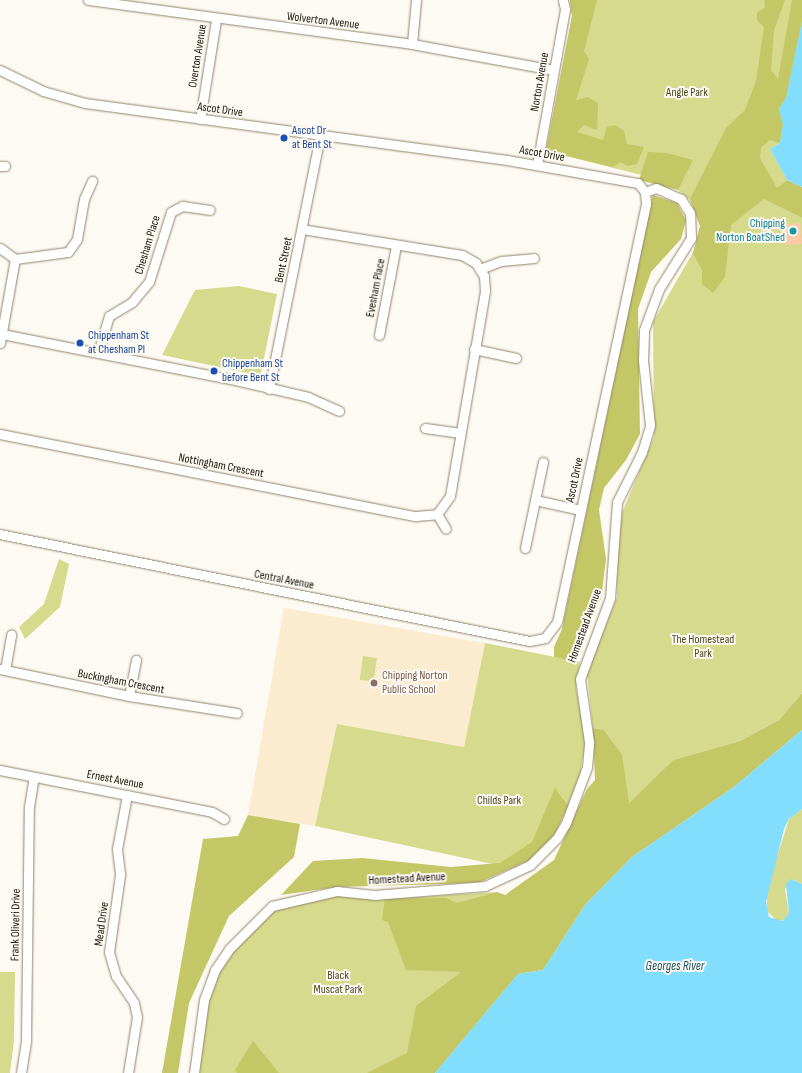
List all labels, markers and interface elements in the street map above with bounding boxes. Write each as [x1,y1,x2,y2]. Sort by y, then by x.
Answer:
street label: Wolverton Avenue [286,9,360,33]
street label: Overton Avenue [186,23,210,89]
street label: Norton Avenue [528,51,552,113]
park label: Angle Park [666,86,708,100]
street label: Ascot Drive [196,100,244,120]
place label: Ascot Dr at Bent St [292,124,332,152]
marker: Ascot Dr at Bent St [279,133,289,143]
street label: Ascot Drive [518,143,566,165]
street label: Chesham Place [132,214,164,276]
place label: Chipping Norton BoatShed [716,217,785,245]
marker: Chipping Norton BoatShed [788,226,798,236]
street label: Bent Street [272,236,296,284]
street label: Evesham Place [363,257,389,319]
place label: Chippenham St at Chesham Pl [88,329,149,357]
marker: Chippenham St at Chesham Pl [75,338,85,348]
place label: Chippenham St before Bent St [222,357,283,385]
marker: Chippenham St before Bent St [209,366,219,376]
street label: Nottingham Crescent [177,451,265,481]
street label: Ascot Drive [563,456,587,504]
street label: Central Avenue [253,567,315,593]
street label: Homestead Avenue [565,587,605,665]
park label: The Homestead Park [672,633,734,661]
street label: Buckingham Crescent [76,667,166,697]
place label: Chipping Norton Public School [382,669,448,697]
marker: Chipping Norton Public School [369,678,379,688]
street label: Ernest Avenue [85,767,145,793]
park label: Childs Park [477,794,521,808]
street label: Homestead Avenue [368,870,446,888]
street label: Frank Oliveri Drive [8,889,24,961]
street label: Mead Drive [92,901,112,947]
water label: Georges River [646,958,704,974]
park label: Black Muscat Park [314,969,362,997]

